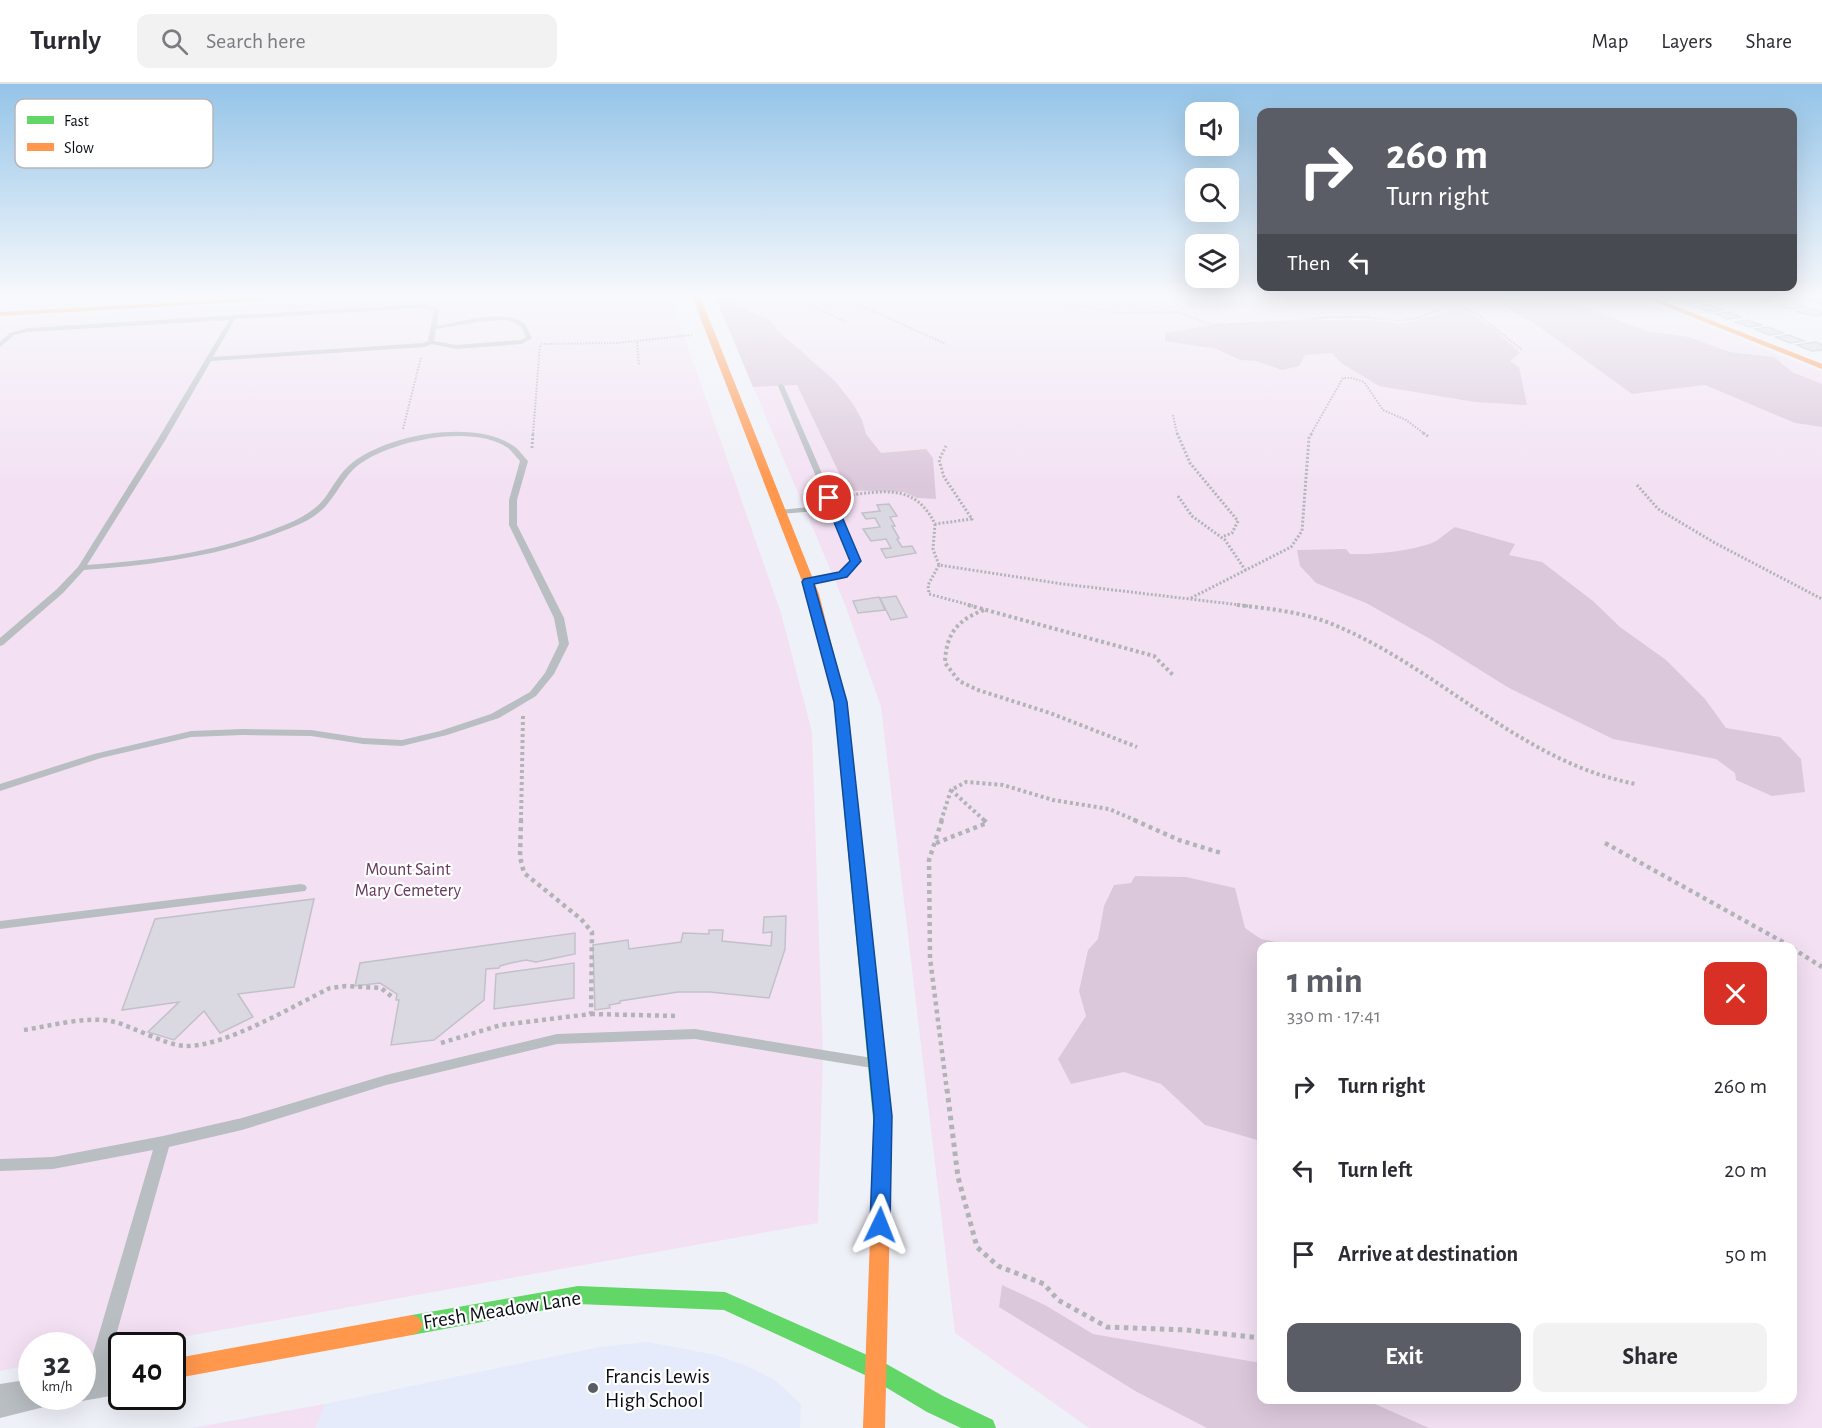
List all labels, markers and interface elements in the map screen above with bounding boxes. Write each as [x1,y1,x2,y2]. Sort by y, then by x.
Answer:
search box [137,14,557,68]
icon: search [158,25,191,58]
text: Turnly [30,27,101,55]
text: Search here [206,30,306,52]
text: Map [1592,31,1628,52]
text: Layers [1661,31,1712,52]
text: Share [1745,31,1792,52]
legend [15,99,213,168]
map controls [1185,102,1239,288]
button: sound [1185,102,1239,156]
text: Fast [64,113,89,129]
icon: right [1287,132,1365,210]
text: 260 m [1386,134,1488,176]
text: Slow [64,140,94,156]
button: search [1185,168,1239,222]
text: Turn right [1386,183,1489,210]
button: layers [1185,234,1239,288]
icon: left [1343,246,1376,279]
text: Then [1287,252,1331,274]
pin [803,472,854,523]
icon: arrive [812,481,845,514]
park label: Mount Saint Mary Cemetery [355,861,461,900]
button: close [1704,962,1767,1025]
text: 1 min [1287,963,1363,999]
text: 330 m · 17:41 [1287,1006,1381,1026]
icon: right [1287,1070,1320,1103]
text: Turn right [1338,1075,1425,1097]
text: 260 m [1714,1075,1767,1097]
icon: left [1287,1154,1320,1187]
text: Turn left [1338,1159,1412,1181]
text: 20 m [1724,1159,1767,1181]
position arrow [848,1193,912,1257]
icon: arrive [1287,1238,1320,1271]
text: Arrive at destination [1338,1243,1518,1265]
text: 50 m [1725,1243,1767,1265]
street label: Fresh Meadow Lane [421,1287,583,1333]
button: Exit [1287,1323,1521,1392]
button: Share [1533,1323,1767,1392]
speed limit sign: 40 [108,1332,186,1410]
text: 32 [43,1349,71,1379]
place label: Francis Lewis High School [605,1366,710,1411]
text: km/h [42,1379,72,1394]
marker: Francis Lewis High School [586,1381,600,1395]

